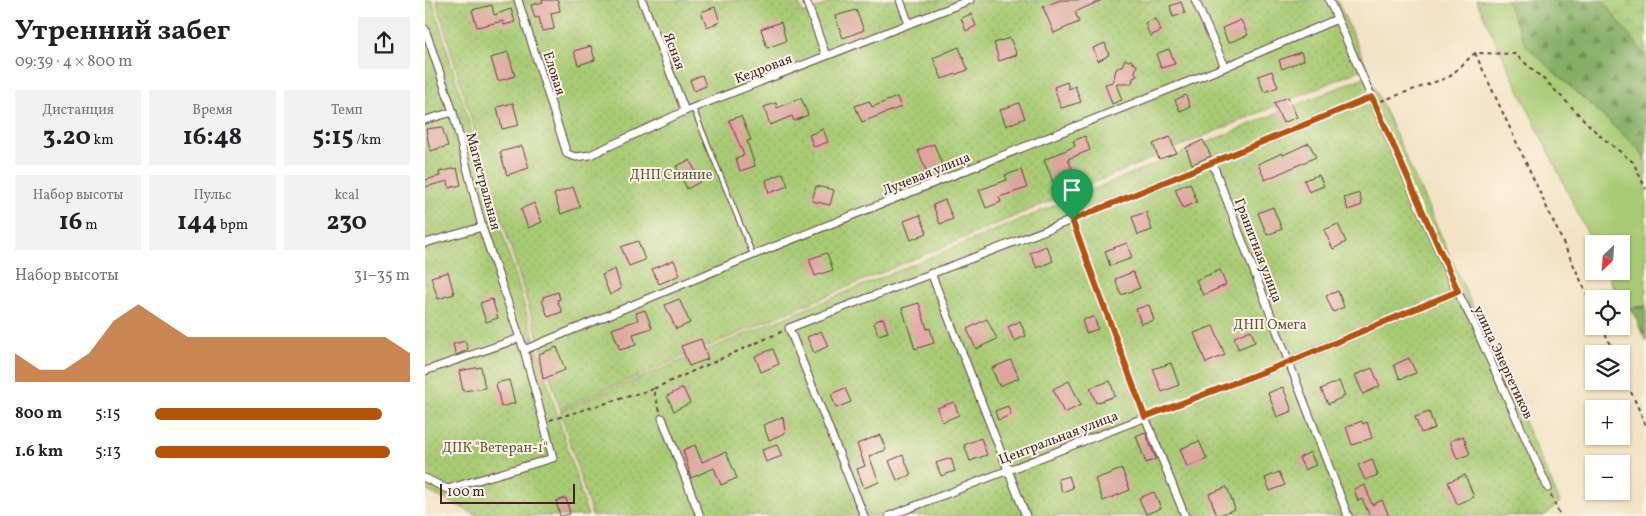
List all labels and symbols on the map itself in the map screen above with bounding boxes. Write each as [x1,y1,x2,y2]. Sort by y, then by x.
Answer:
street label: Ясная [658,30,689,73]
street label: Еловая [538,49,570,98]
street label: Кедровая [732,50,795,89]
street label: Магистральная [460,131,505,232]
street label: Лучевая улица [880,148,974,201]
park label: ДНП Сияние [630,166,713,185]
pin [1051,169,1093,220]
street label: Гранитная улица [1229,196,1286,306]
north arrow [1585,235,1630,280]
street label: улица Энергетиков [1468,303,1537,423]
park label: ДНП Омега [1233,316,1307,335]
street label: Центральная улица [996,407,1121,470]
park label: ДПК "Ветеран-1" [442,439,548,458]
scale bar [440,481,575,504]

